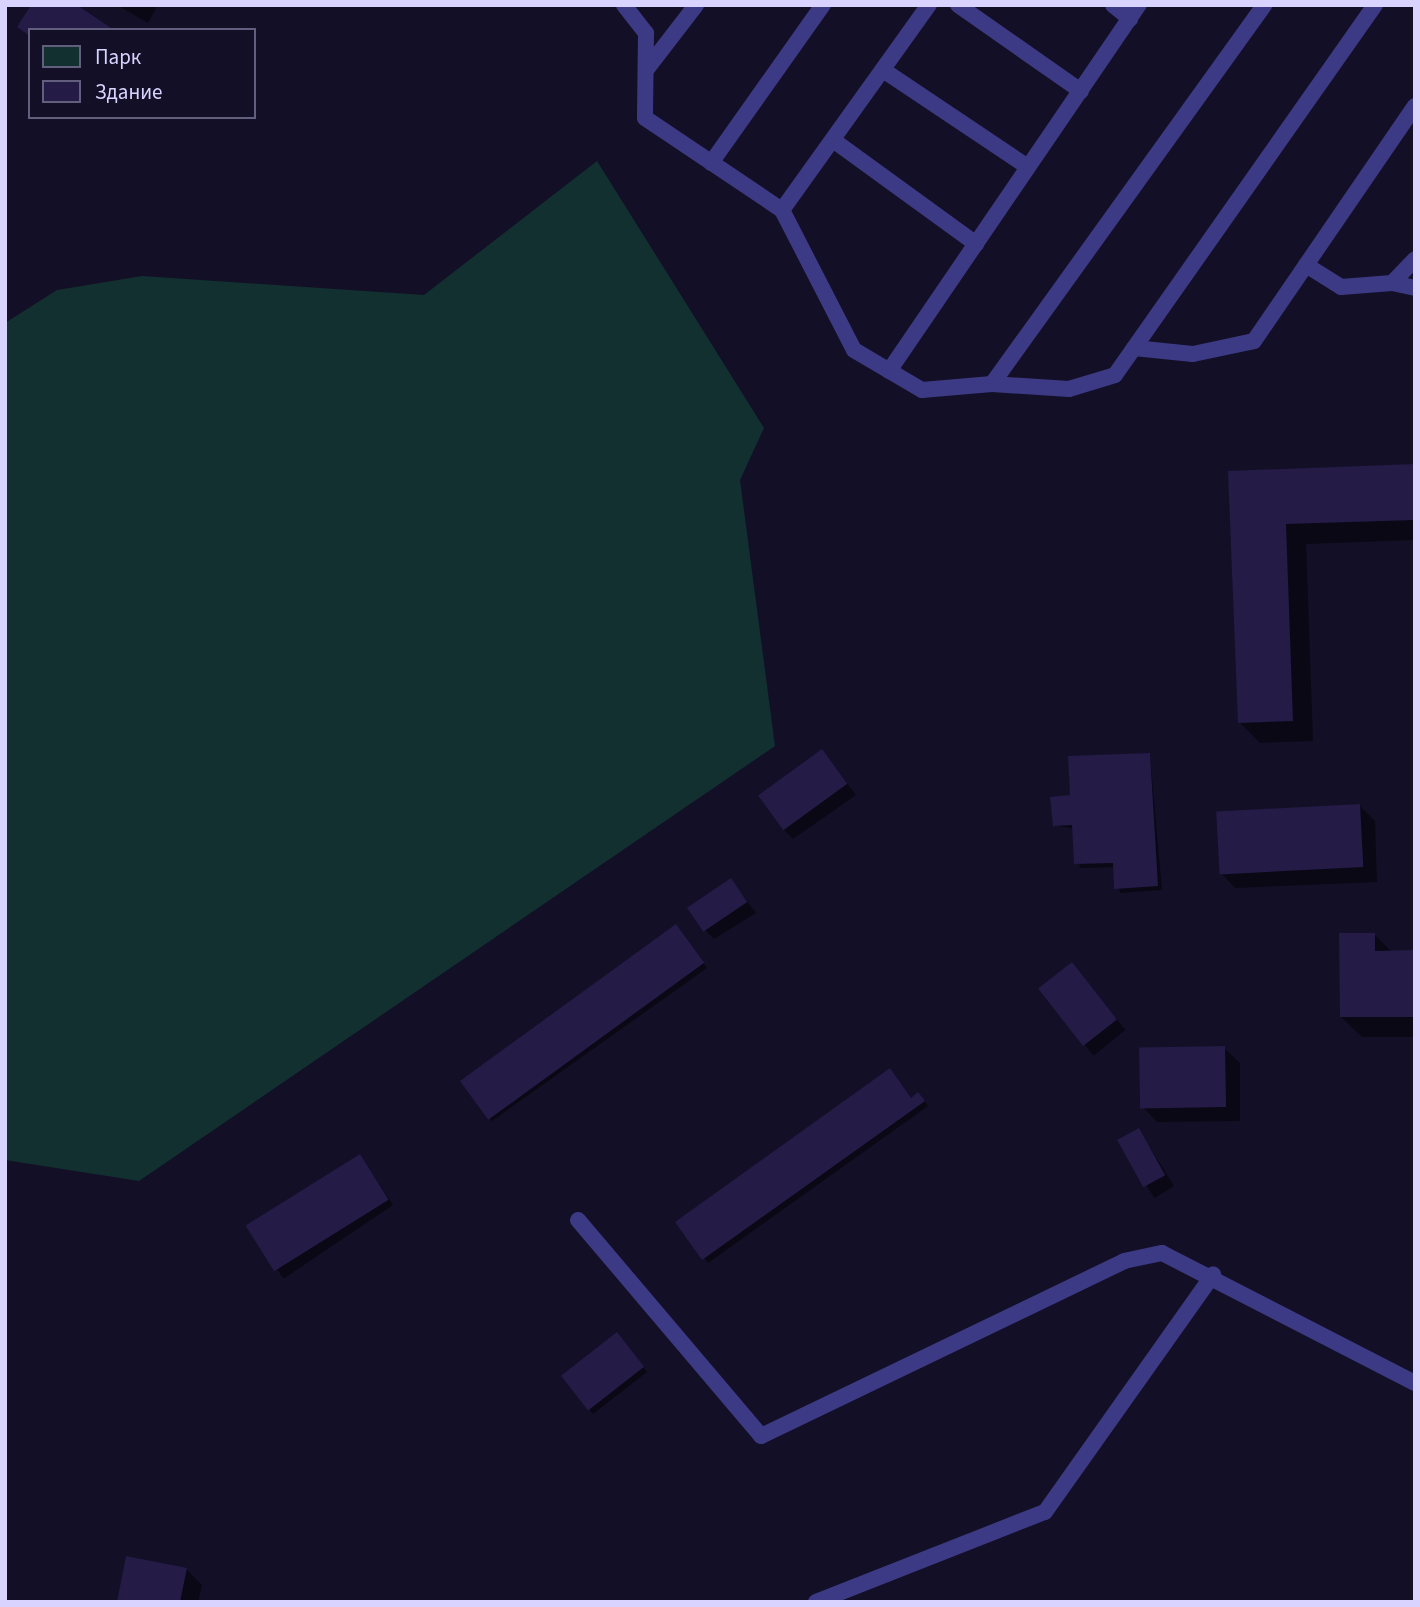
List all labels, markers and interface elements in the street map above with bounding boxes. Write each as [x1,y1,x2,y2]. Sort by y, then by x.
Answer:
legend [28,28,256,119]
text: Парк [95,42,141,72]
text: Здание [95,77,163,107]

